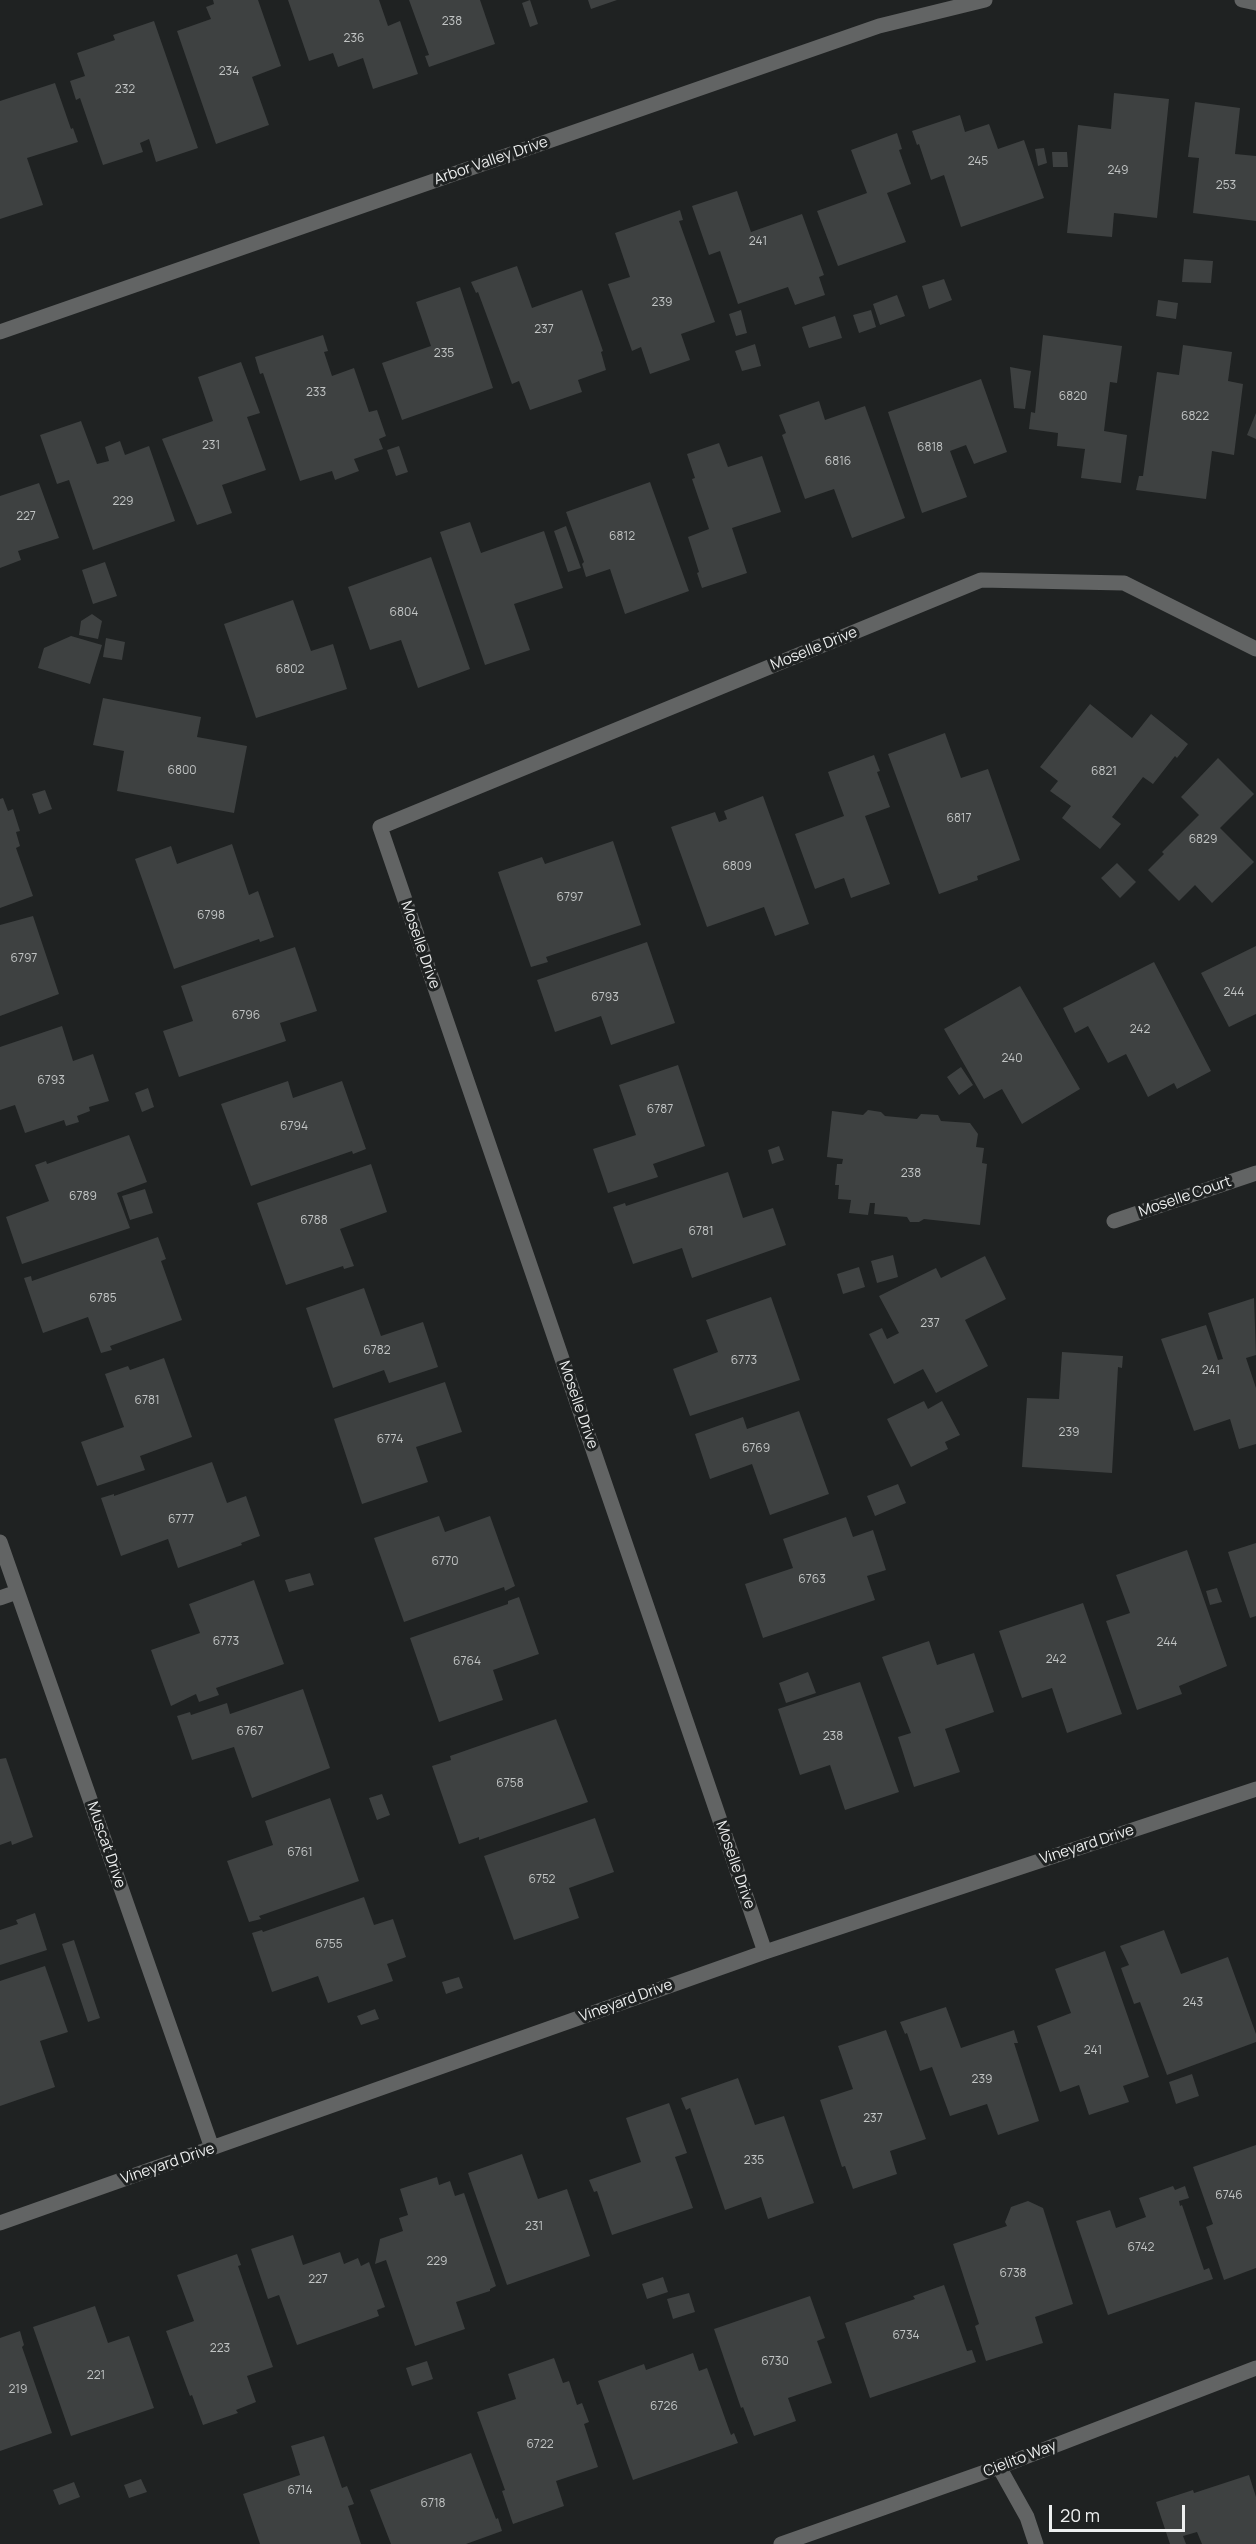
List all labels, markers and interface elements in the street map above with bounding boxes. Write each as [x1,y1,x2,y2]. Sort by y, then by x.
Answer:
house number: 238 [442,15,462,29]
house number: 236 [344,32,364,46]
house number: 234 [219,65,239,79]
house number: 232 [115,83,135,97]
street label: Arbor Valley Drive [432,133,550,189]
house number: 245 [968,155,988,169]
house number: 249 [1108,164,1128,178]
house number: 253 [1216,179,1236,193]
house number: 241 [749,235,767,249]
house number: 239 [652,296,672,310]
house number: 237 [534,323,554,337]
house number: 235 [434,347,454,361]
house number: 233 [306,386,326,400]
house number: 6820 [1059,390,1087,404]
house number: 6822 [1181,410,1209,424]
house number: 231 [202,439,220,453]
house number: 6818 [917,441,943,455]
house number: 6816 [825,455,851,469]
house number: 229 [112,495,134,509]
house number: 227 [16,510,36,524]
house number: 6812 [609,530,635,544]
house number: 6804 [390,606,418,620]
street label: Moselle Drive [768,623,860,675]
house number: 6802 [276,663,304,677]
house number: 6800 [167,764,197,778]
house number: 6821 [1091,765,1117,779]
house number: 6817 [946,812,972,826]
house number: 6829 [1189,833,1217,847]
house number: 6809 [722,860,752,874]
house number: 6797 [557,891,583,905]
street label: Moselle Drive [397,899,443,991]
house number: 6798 [197,909,225,923]
house number: 6797 [11,952,37,966]
house number: 244 [1224,986,1244,1000]
house number: 6793 [591,991,619,1005]
house number: 6796 [232,1009,260,1023]
house number: 242 [1130,1023,1150,1037]
house number: 240 [1002,1052,1022,1066]
house number: 6793 [37,1074,65,1088]
house number: 6787 [647,1103,673,1117]
house number: 6794 [280,1120,308,1134]
house number: 238 [901,1167,921,1181]
street label: Moselle Court [1136,1173,1234,1221]
house number: 6789 [69,1190,97,1204]
house number: 6788 [300,1214,328,1228]
house number: 6781 [688,1225,714,1239]
house number: 6785 [89,1292,117,1306]
house number: 237 [920,1317,940,1331]
house number: 6782 [363,1344,391,1358]
house number: 6773 [731,1354,757,1368]
street label: Moselle Drive [555,1359,601,1451]
house number: 241 [1202,1364,1220,1378]
house number: 6781 [134,1394,160,1408]
house number: 239 [1059,1426,1079,1440]
house number: 6774 [377,1433,403,1447]
house number: 6769 [742,1442,770,1456]
house number: 6777 [168,1513,194,1527]
house number: 6770 [431,1555,459,1569]
house number: 6763 [798,1573,826,1587]
house number: 6773 [213,1635,239,1649]
house number: 244 [1157,1636,1177,1650]
house number: 242 [1046,1653,1066,1667]
house number: 6764 [453,1655,481,1669]
house number: 6767 [237,1725,263,1739]
house number: 238 [823,1730,843,1744]
house number: 6758 [496,1777,524,1791]
street label: Muscat Drive [83,1799,129,1891]
street label: Moselle Drive [712,1819,758,1911]
street label: Vineyard Drive [1038,1821,1136,1869]
house number: 6761 [287,1846,313,1860]
house number: 6752 [529,1873,555,1887]
house number: 6755 [315,1938,343,1952]
street label: Vineyard Drive [577,1976,675,2026]
house number: 243 [1183,1996,1203,2010]
house number: 241 [1084,2044,1102,2058]
house number: 239 [972,2073,992,2087]
house number: 237 [863,2112,883,2126]
street label: Vineyard Drive [119,2140,217,2188]
house number: 235 [744,2154,764,2168]
house number: 6746 [1215,2189,1243,2203]
house number: 231 [525,2220,543,2234]
house number: 6742 [1128,2241,1154,2255]
house number: 229 [426,2255,448,2269]
house number: 6738 [999,2267,1027,2281]
house number: 227 [308,2273,328,2287]
house number: 6734 [892,2329,920,2343]
house number: 223 [210,2342,230,2356]
house number: 6730 [761,2355,789,2369]
house number: 221 [87,2369,105,2383]
house number: 219 [9,2383,27,2397]
house number: 6726 [650,2400,678,2414]
street label: Cielito Way [981,2437,1059,2481]
house number: 6722 [526,2438,554,2452]
house number: 6714 [287,2484,313,2498]
scale bar [1052,2493,1188,2531]
house number: 6718 [420,2497,446,2511]
text: 20 m [1060,2503,1100,2527]

